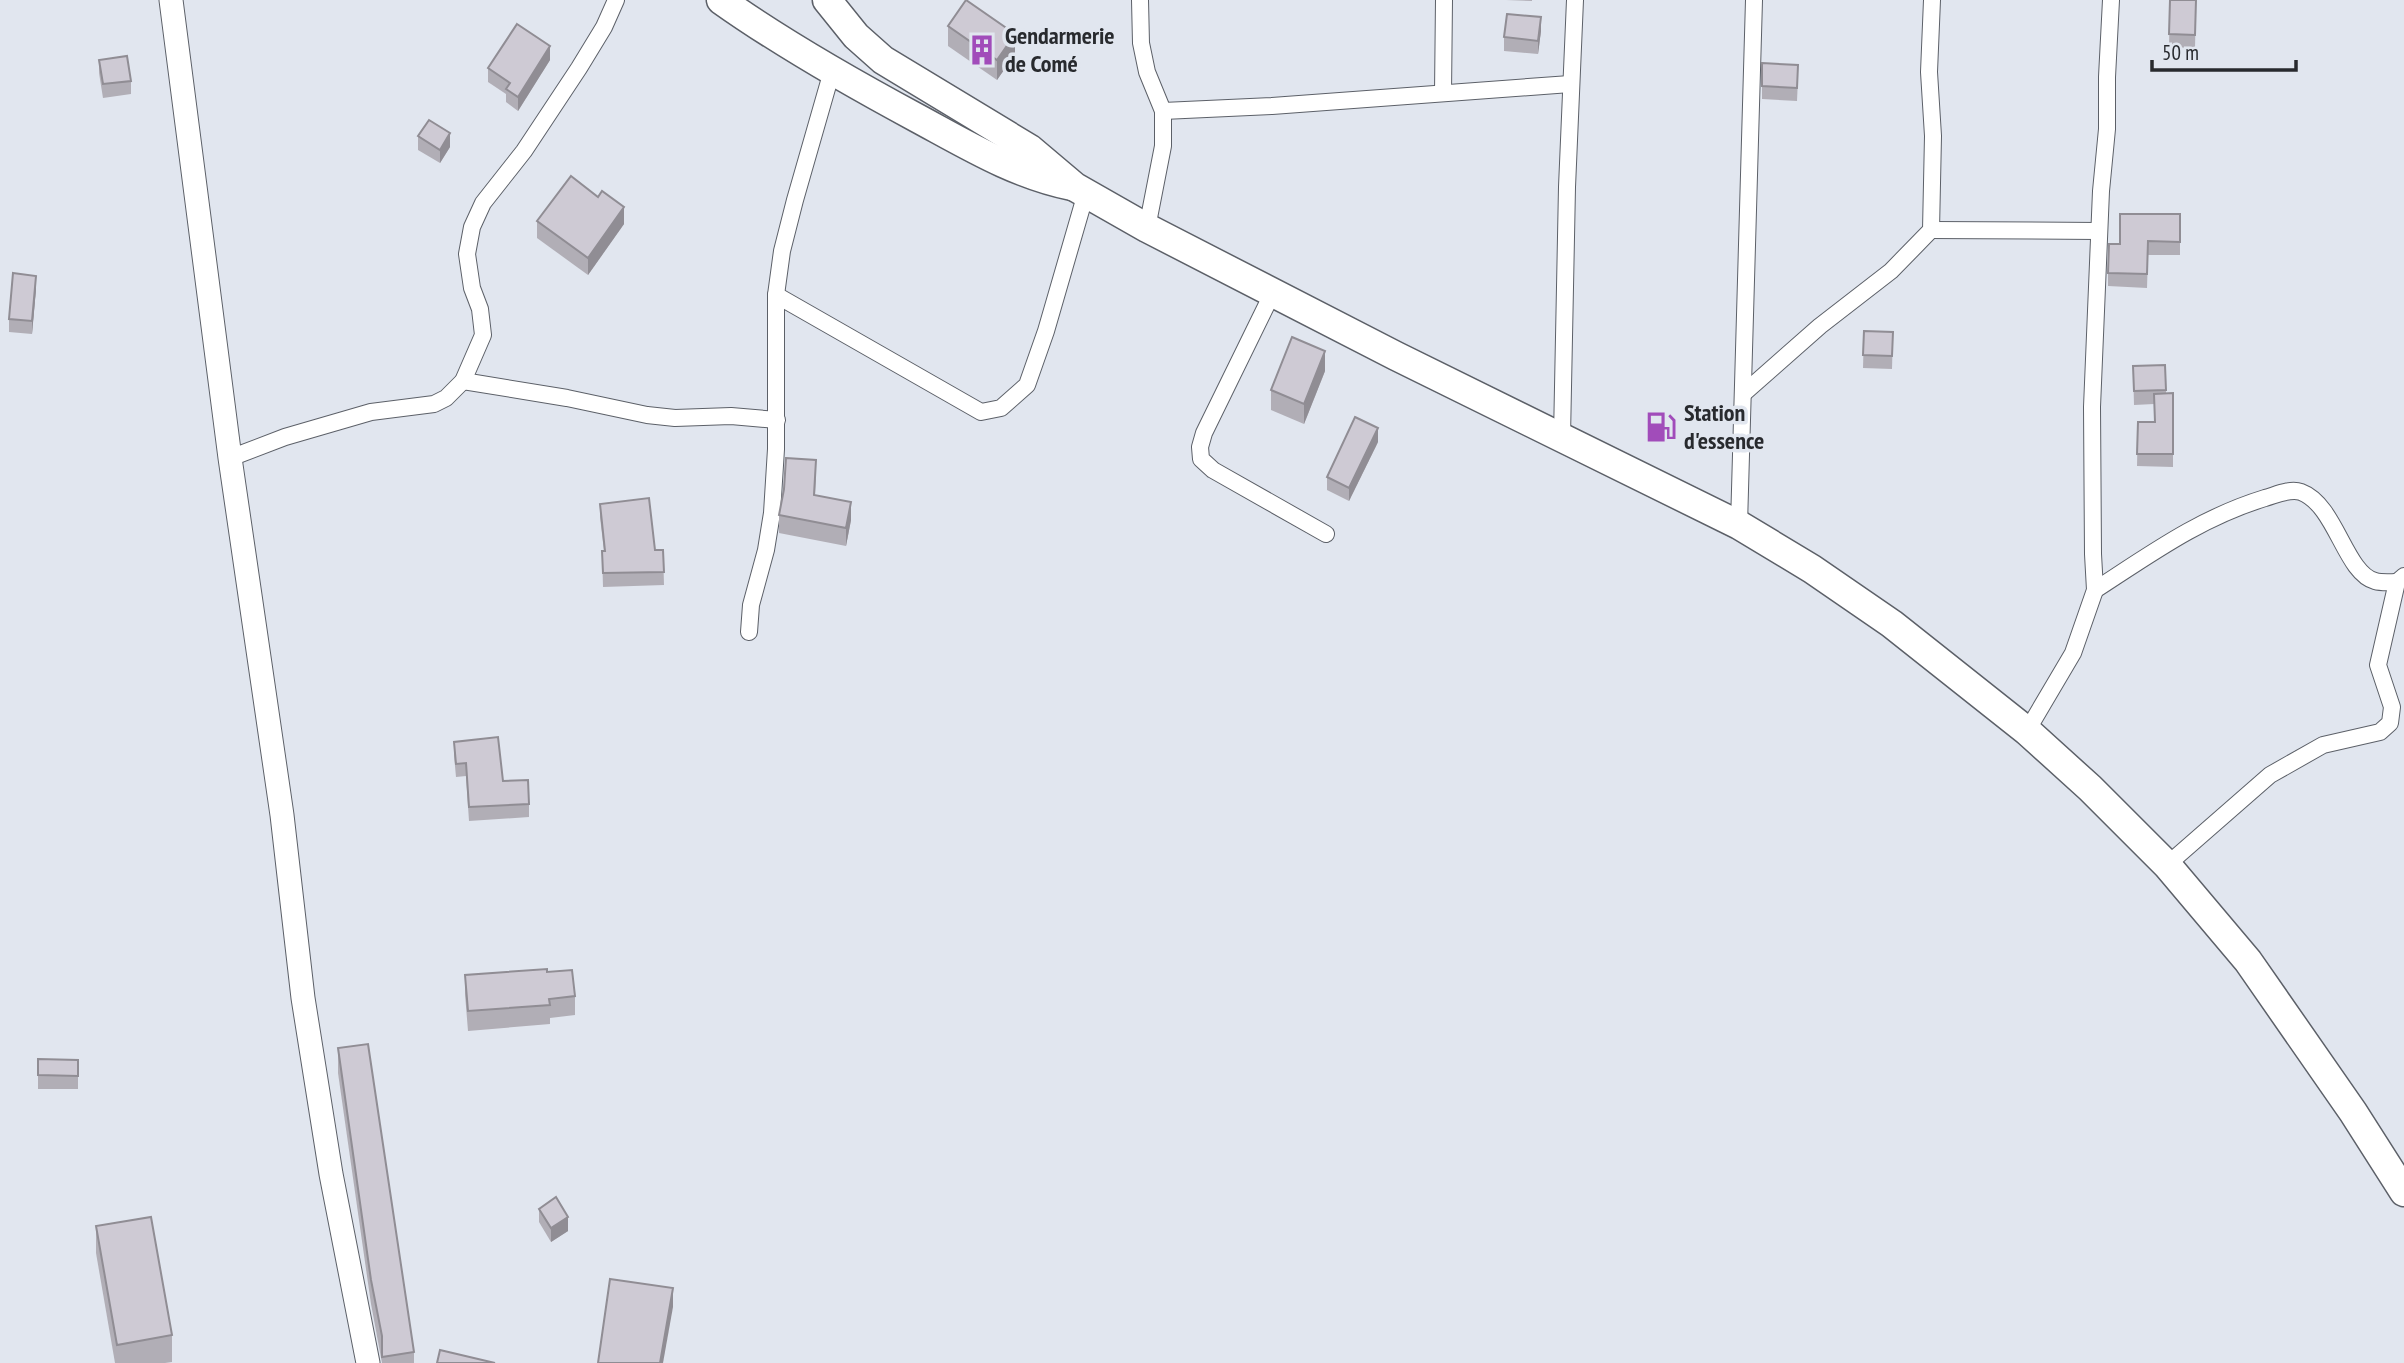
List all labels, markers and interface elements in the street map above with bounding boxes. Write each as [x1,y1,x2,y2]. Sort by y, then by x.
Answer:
place label: Gendarmerie de Comé [1005,20,1115,79]
scale bar [2152,28,2296,72]
building icon: Gendarmerie de Comé [965,33,999,67]
text: 50 m [2162,39,2199,66]
place label: Station d'essence [1684,397,1764,456]
fuel station icon: Station d'essence [1644,410,1678,444]

